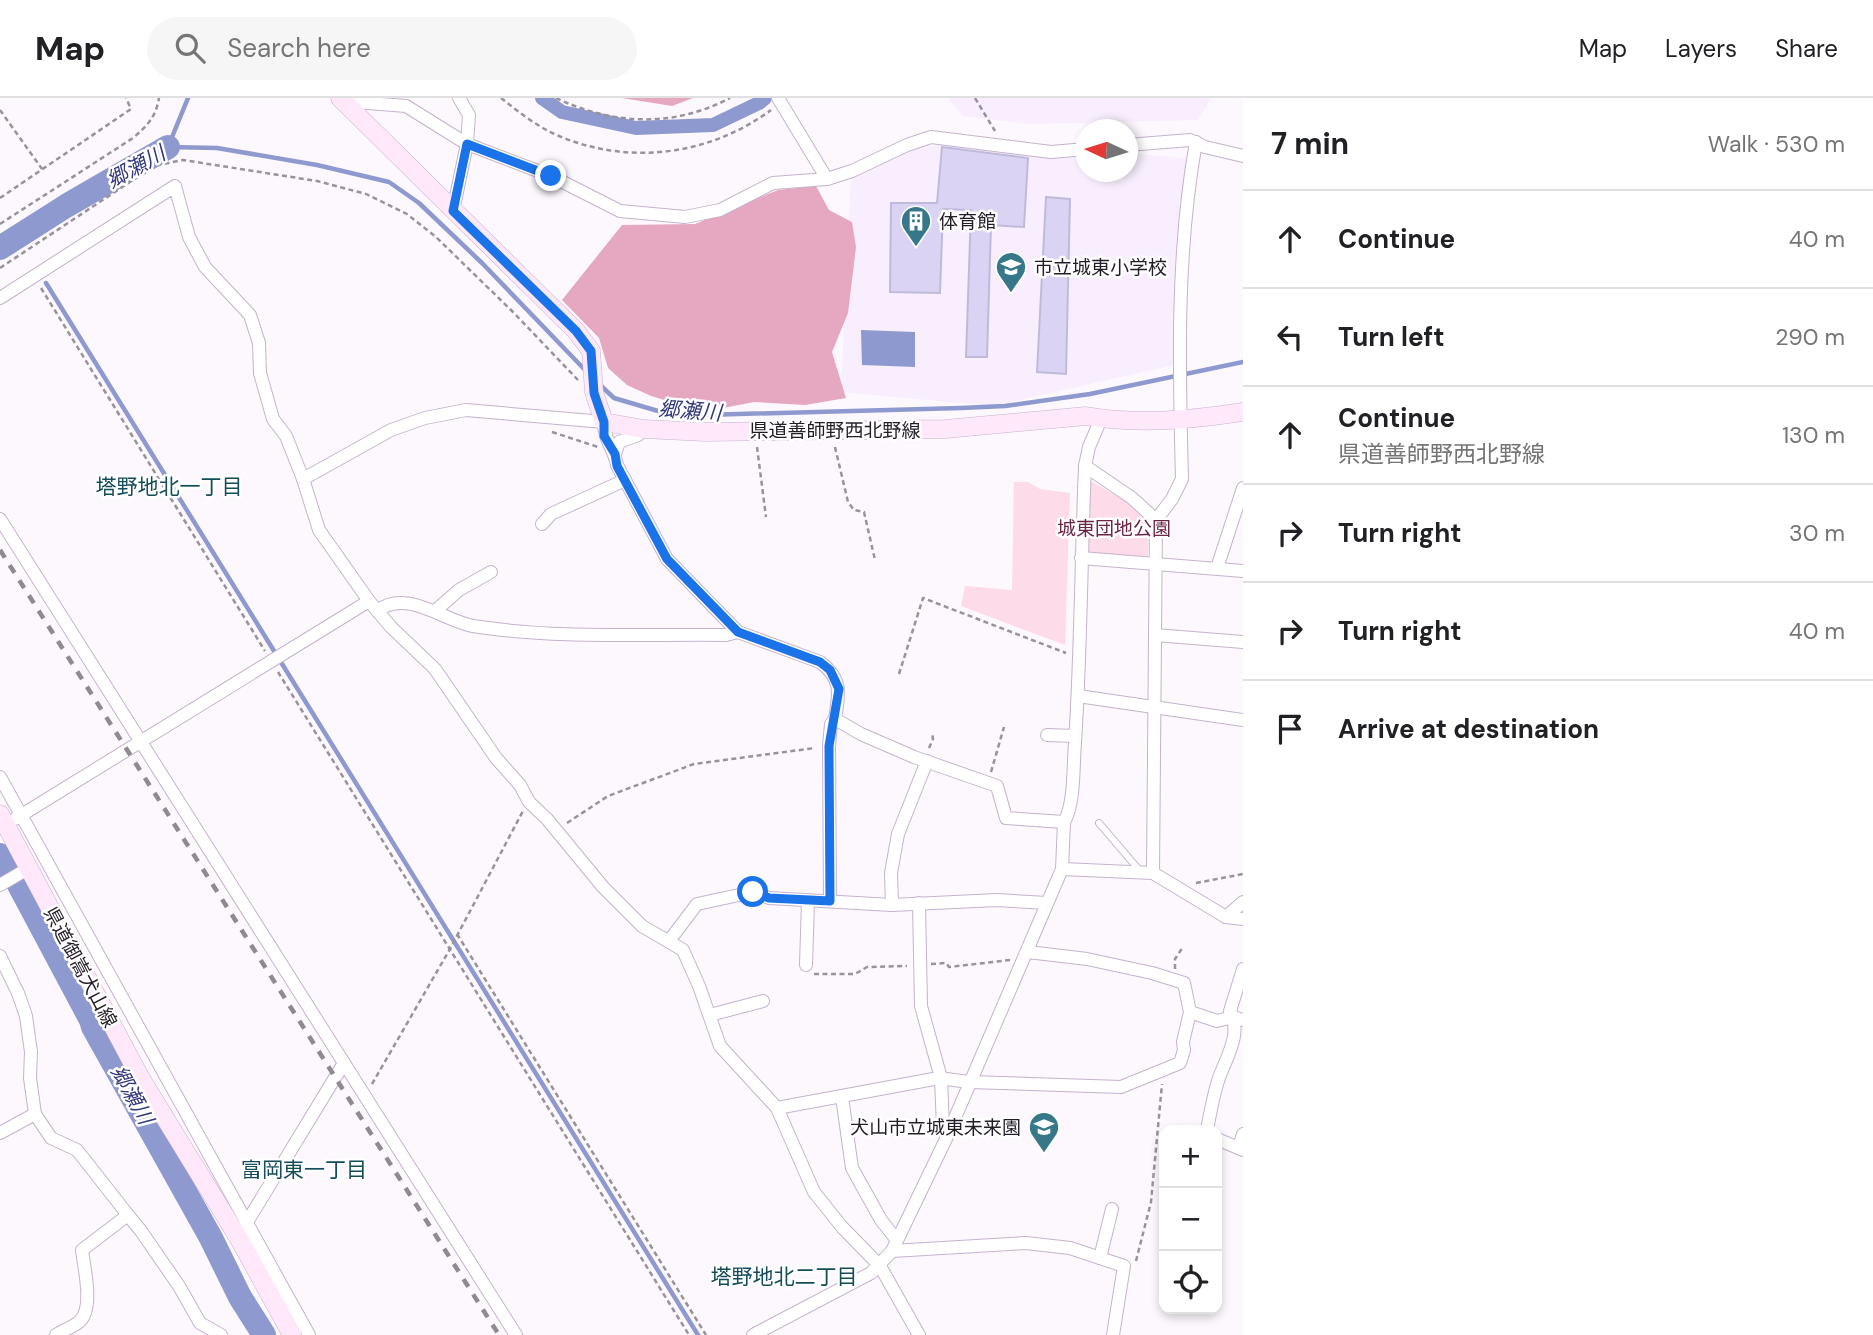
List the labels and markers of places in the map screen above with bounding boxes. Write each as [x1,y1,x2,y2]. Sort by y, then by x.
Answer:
building icon: 体育館 [899,204,933,248]
place label: 体育館 [939,209,996,234]
school or university icon: 市立城東小学校 [994,250,1028,294]
place label: 市立城東小学校 [1034,255,1167,280]
school or university icon: 犬山市立城東未来園 [1027,1110,1061,1154]
place label: 犬山市立城東未来園 [850,1115,1021,1140]

